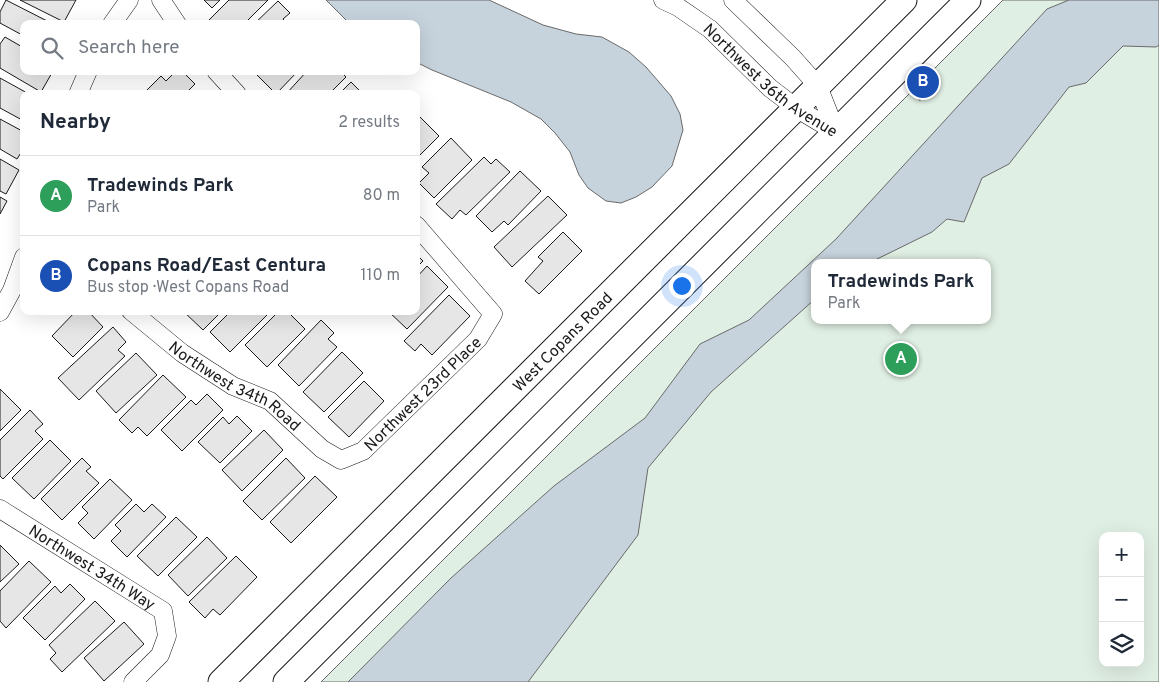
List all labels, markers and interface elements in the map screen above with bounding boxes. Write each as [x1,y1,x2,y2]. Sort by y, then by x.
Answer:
search box [20,20,420,75]
street label: Northwest 36th Avenue [698,20,840,143]
icon: search [38,34,66,62]
text: Search here [78,36,180,60]
pin: B [907,63,939,101]
text: Nearby [40,109,111,136]
text: 2 results [338,113,400,133]
text: Tradewinds Park [87,174,234,198]
text: A [50,186,62,206]
text: 80 m [363,186,400,206]
text: Park [87,198,120,218]
text: Copans Road/East Centura [87,254,326,278]
popup [811,259,991,324]
text: B [50,266,62,286]
text: 110 m [360,266,400,286]
text: Tradewinds Park [828,270,974,294]
your location [669,273,695,299]
text: Bus stop · West Copans Road [87,278,289,298]
street label: West Copans Road [509,289,618,397]
text: Park [828,294,861,314]
street label: Northwest 23rd Place [361,333,487,456]
street label: Northwest 34th Road [164,338,304,436]
pin: A [885,340,917,378]
street label: Northwest 34th Way [24,521,158,616]
map controls [1099,532,1144,667]
button: + [1099,532,1144,577]
button: − [1099,577,1144,622]
button: layers [1099,622,1144,667]

